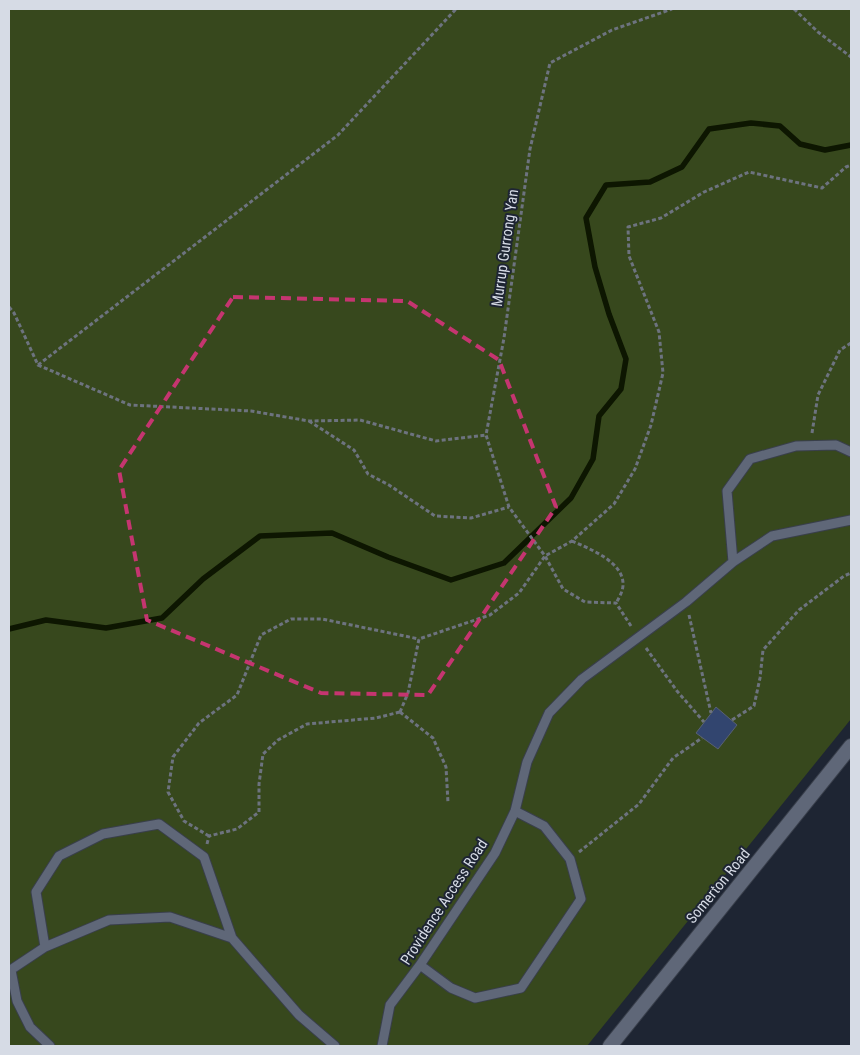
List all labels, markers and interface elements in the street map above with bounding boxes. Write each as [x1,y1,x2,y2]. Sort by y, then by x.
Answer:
street label: Murrup Gurrong Yan [488,188,522,308]
street label: Providence Access Road [397,836,491,968]
street label: Somerton Road [682,845,754,927]

